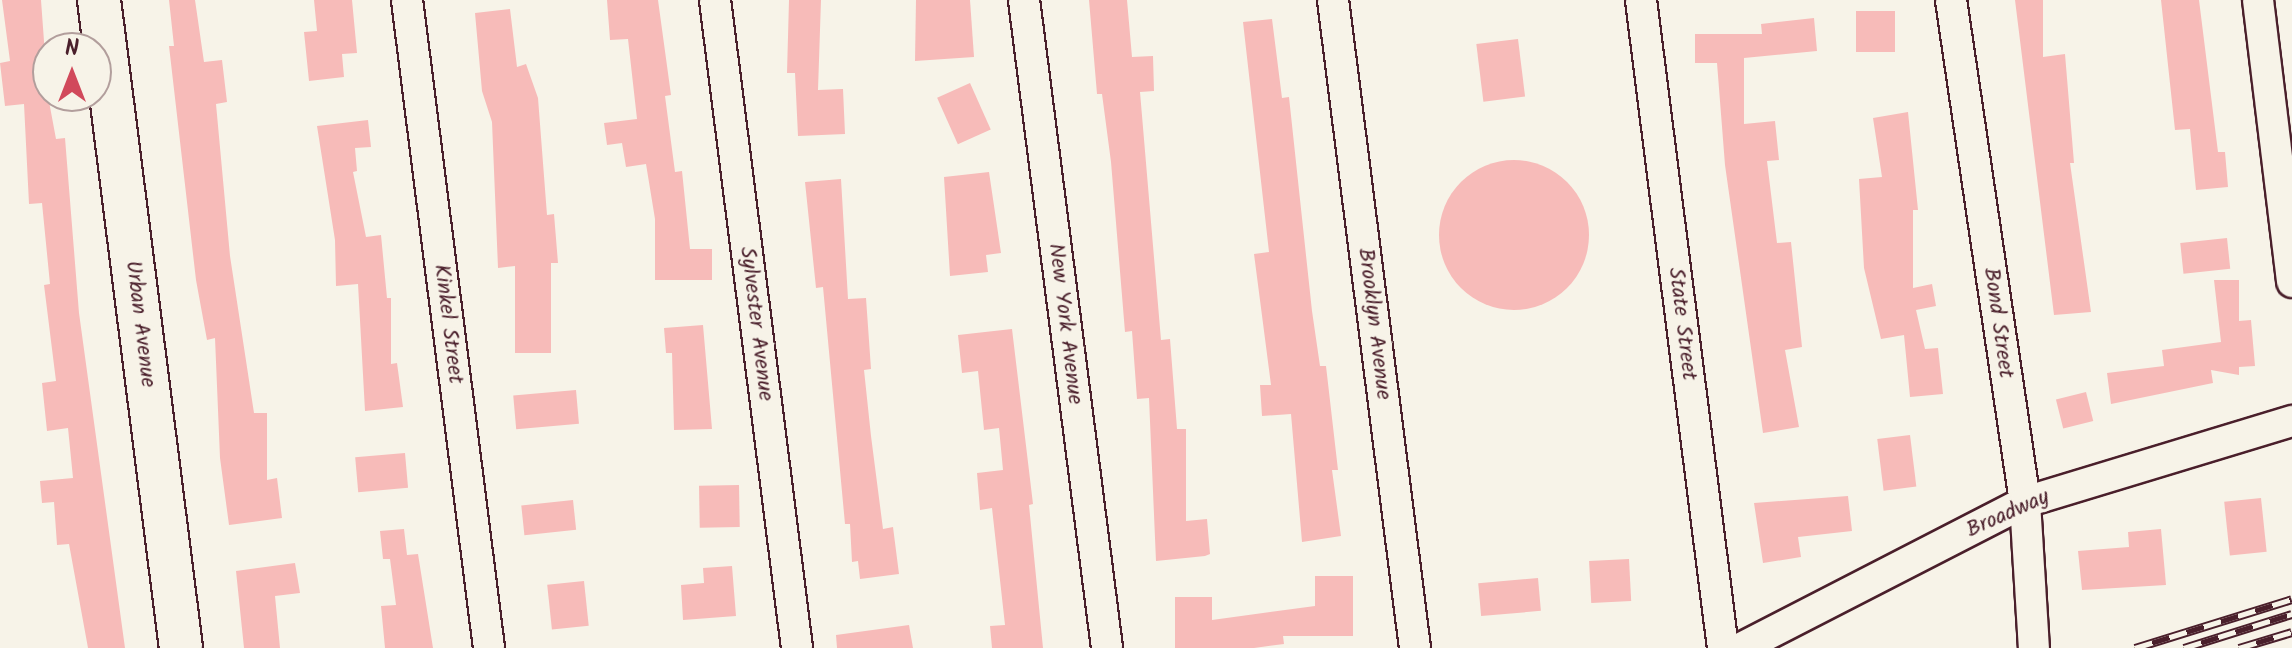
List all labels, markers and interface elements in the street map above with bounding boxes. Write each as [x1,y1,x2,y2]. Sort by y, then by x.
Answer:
north arrow [32,32,112,112]
text: N [65,32,79,67]
street label: New York Avenue [1042,242,1088,406]
street label: Sylvester Avenue [733,245,779,403]
street label: Brooklyn Avenue [1352,247,1396,401]
street label: Urban Avenue [119,259,161,389]
street label: Kinkel Street [428,263,468,385]
street label: State Street [1662,266,1702,382]
street label: Bond Street [1977,266,2019,380]
street label: Broadway [1962,484,2054,544]

